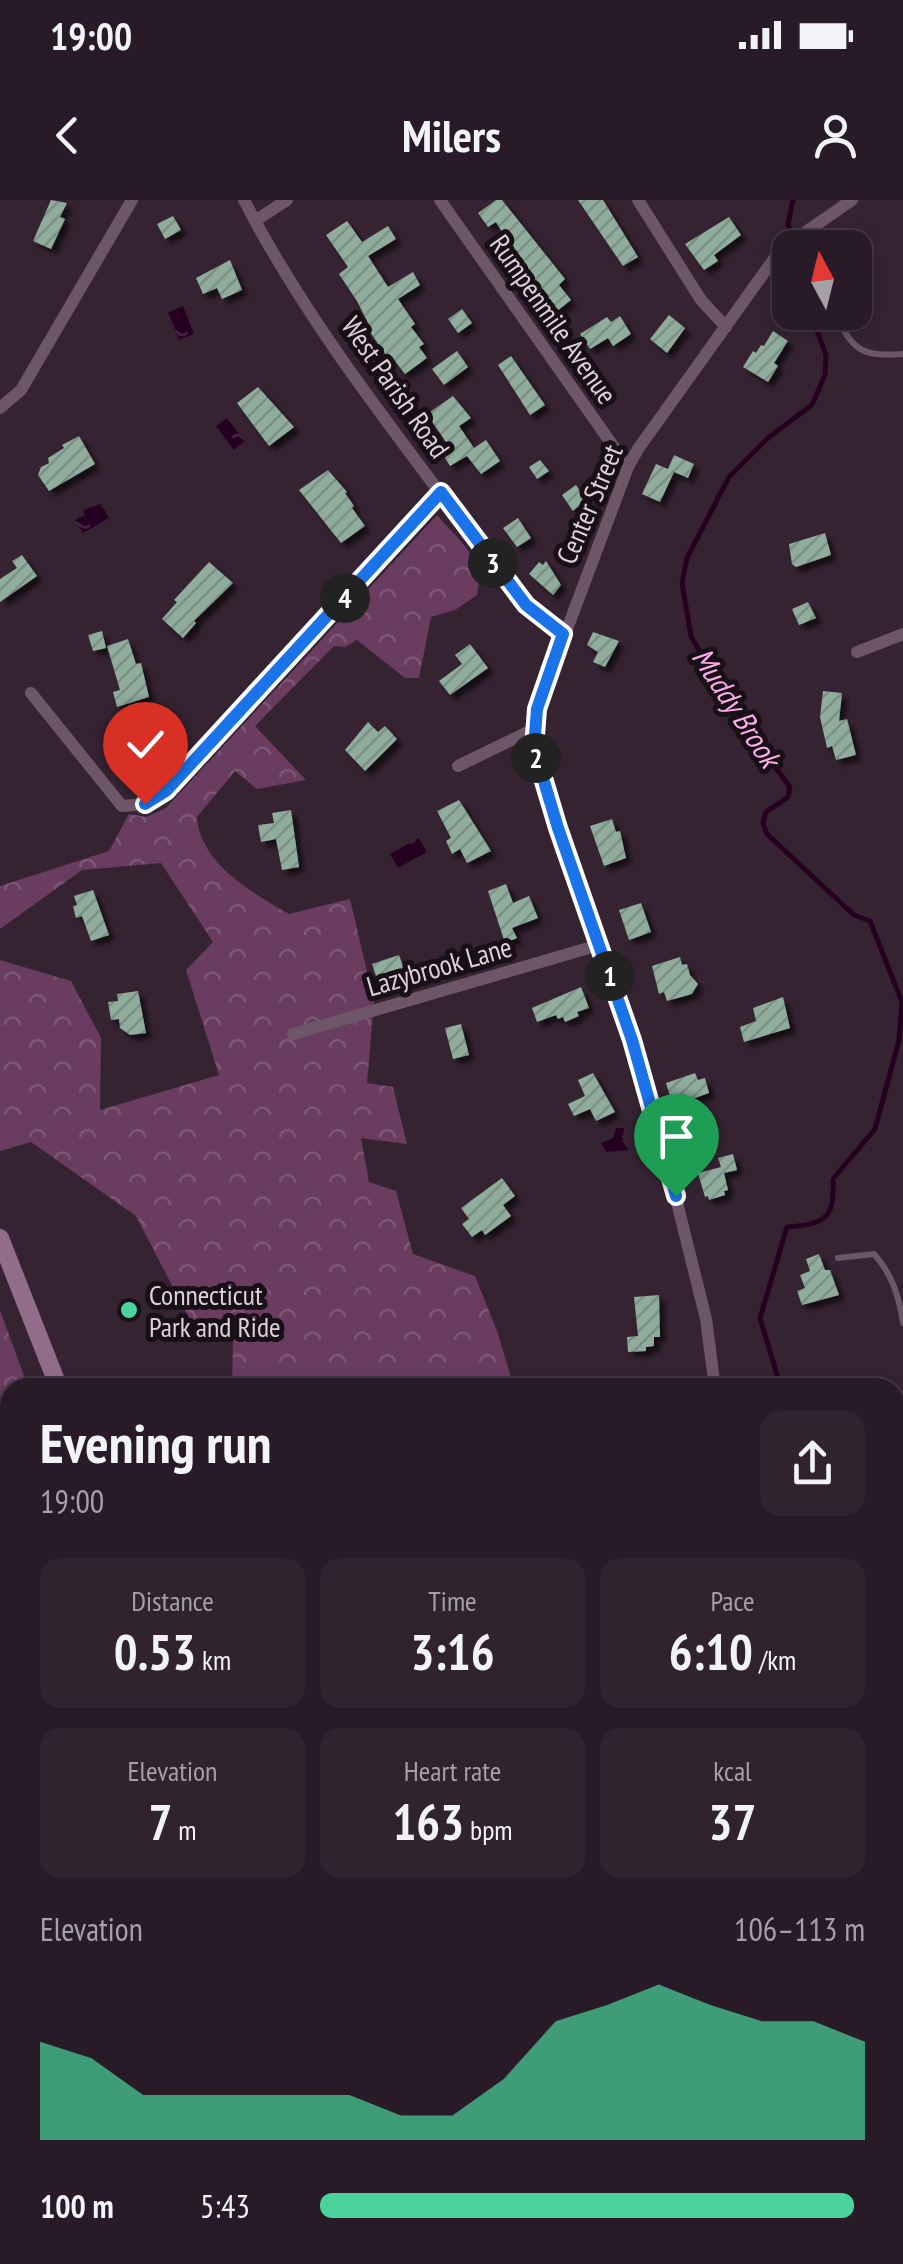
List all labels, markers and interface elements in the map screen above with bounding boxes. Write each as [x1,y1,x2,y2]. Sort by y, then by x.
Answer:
text: 19:00 [50,11,132,60]
text: Milers [402,106,501,164]
icon: back [40,108,95,163]
icon: person [808,108,863,163]
street label: Rumpenmile Avenue [482,227,626,411]
north arrow [772,230,872,330]
map controls [772,230,872,330]
street label: West Parish Road [334,309,458,465]
street label: Center Street [547,438,631,569]
pin: 3 [468,538,518,588]
text: 3 [486,544,500,581]
pin: 4 [320,573,370,623]
text: 4 [338,579,352,616]
water label: Muddy Brook [684,640,792,777]
pin [103,702,188,805]
icon: check [118,717,173,772]
pin: 2 [511,733,561,783]
text: 2 [529,739,543,776]
street label: Lazybrook Lane [362,928,516,1004]
pin: 1 [585,951,635,1001]
text: 1 [603,957,617,994]
pin [634,1094,719,1197]
icon: arrive [649,1109,704,1164]
place label: Connecticut Park and Ride [149,1276,281,1345]
marker: Connecticut Park and Ride [118,1299,140,1321]
text: Evening run [40,1407,272,1478]
button: share [760,1411,865,1516]
text: 19:00 [40,1480,104,1522]
text: Distance [131,1582,214,1619]
text: Time [428,1582,477,1619]
text: Pace [710,1582,755,1619]
text: 0.53 [114,1619,196,1684]
text: 3:16 [410,1619,495,1684]
text: 6:10 [669,1619,753,1684]
text: km [196,1641,231,1678]
text: /km [753,1641,796,1678]
text: Elevation [128,1752,217,1789]
text: Heart rate [404,1752,501,1789]
text: kcal [713,1752,752,1789]
text: 7 [148,1789,172,1854]
text: 163 [392,1789,464,1854]
text: 37 [709,1789,756,1854]
text: m [172,1811,197,1848]
text: bpm [464,1811,513,1848]
text: Elevation [40,1908,143,1950]
text: 106–113 m [734,1908,865,1950]
text: 100 m [40,2185,114,2227]
text: 5:43 [200,2185,250,2227]

